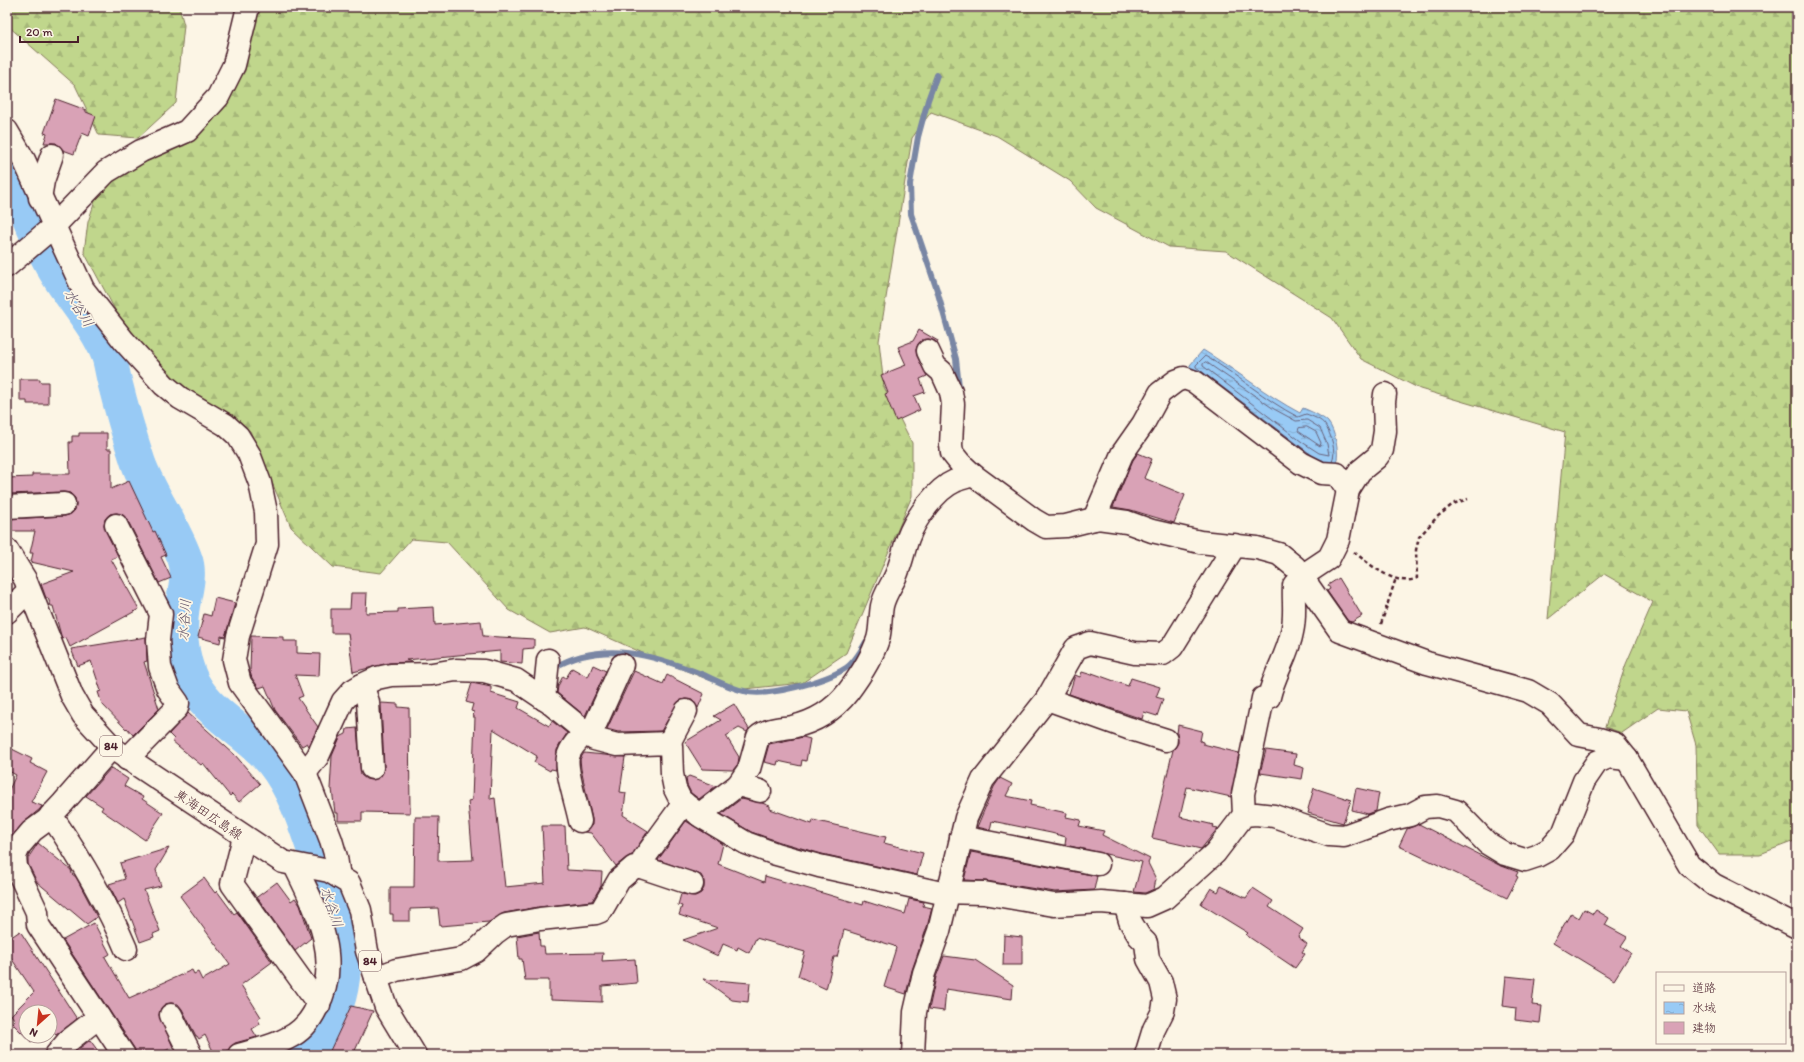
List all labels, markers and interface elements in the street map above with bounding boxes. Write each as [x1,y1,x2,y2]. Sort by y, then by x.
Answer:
scale bar [20,18,78,44]
text: 20 m [26,25,53,39]
water label: 水谷川 [60,286,97,331]
water label: 水谷川 [175,598,194,642]
road number: 84 [100,736,122,756]
street label: 東海田広島線 [172,786,246,843]
water label: 水谷川 [317,885,346,930]
road number: 84 [359,951,381,971]
legend [1656,972,1786,1044]
text: 道路 [1692,981,1716,995]
text: 水域 [1692,1001,1716,1015]
north arrow [18,1004,58,1044]
text: 建物 [1692,1021,1716,1035]
text: N [27,1025,40,1040]

